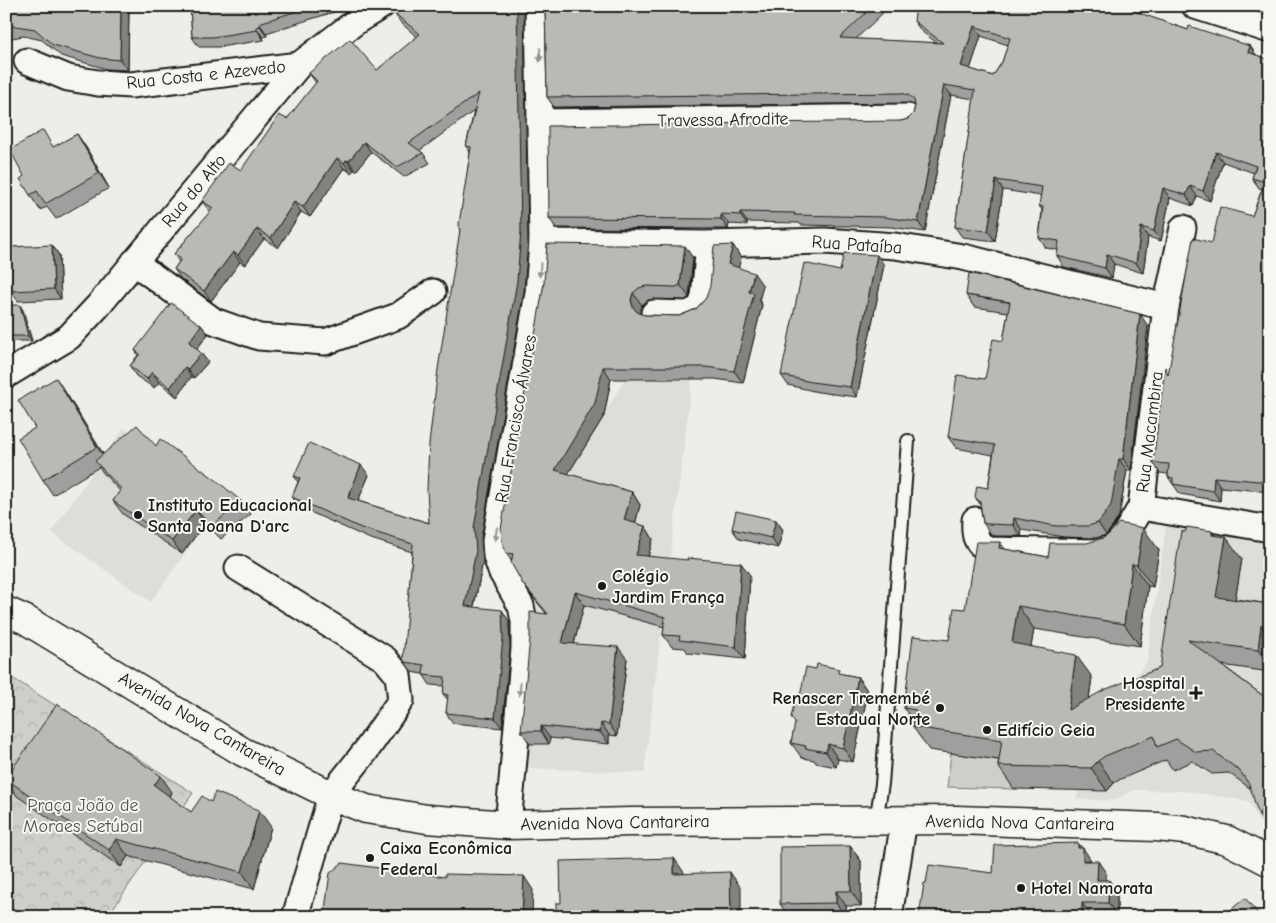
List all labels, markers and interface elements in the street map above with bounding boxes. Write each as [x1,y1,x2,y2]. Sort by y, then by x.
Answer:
one-way arrow [536,47,544,63]
street label: Rua Costa e Azevedo [125,56,287,94]
street label: Travessa Afrodite [657,108,789,132]
street label: Rua do Alto [157,150,231,232]
street label: Rua Pataíba [811,231,903,259]
one-way arrow [535,262,543,278]
street label: Rua Francisco Álvares [490,333,541,505]
street label: Rua Macambira [1132,370,1168,494]
place label: Instituto Educacional Santa Joana D'arc [148,495,312,537]
marker: Instituto Educacional Santa Joana D'arc [132,509,144,521]
one-way arrow [492,526,500,542]
place label: Colégio Jardim França [612,566,725,608]
marker: Colégio Jardim França [596,580,608,592]
street label: Avenida Nova Cantareira [115,668,289,780]
place label: Hospital Presidente [1105,673,1185,715]
one-way arrow [516,682,524,698]
marker: Hospital Presidente [1189,686,1203,700]
place label: Renascer Tremembé Estadual Norte [772,688,930,730]
marker: Renascer Tremembé Estadual Norte [934,702,946,714]
place label: Edifício Geia [997,720,1095,741]
marker: Edifício Geia [981,724,993,736]
park label: Praça João de Moraes Setúbal [23,795,143,837]
street label: Avenida Nova Cantareira [520,811,710,835]
street label: Avenida Nova Cantareira [925,811,1115,835]
place label: Caixa Econômica Federal [380,838,512,880]
marker: Caixa Econômica Federal [364,852,376,864]
place label: Hotel Namorata [1031,878,1153,899]
marker: Hotel Namorata [1015,882,1027,894]

